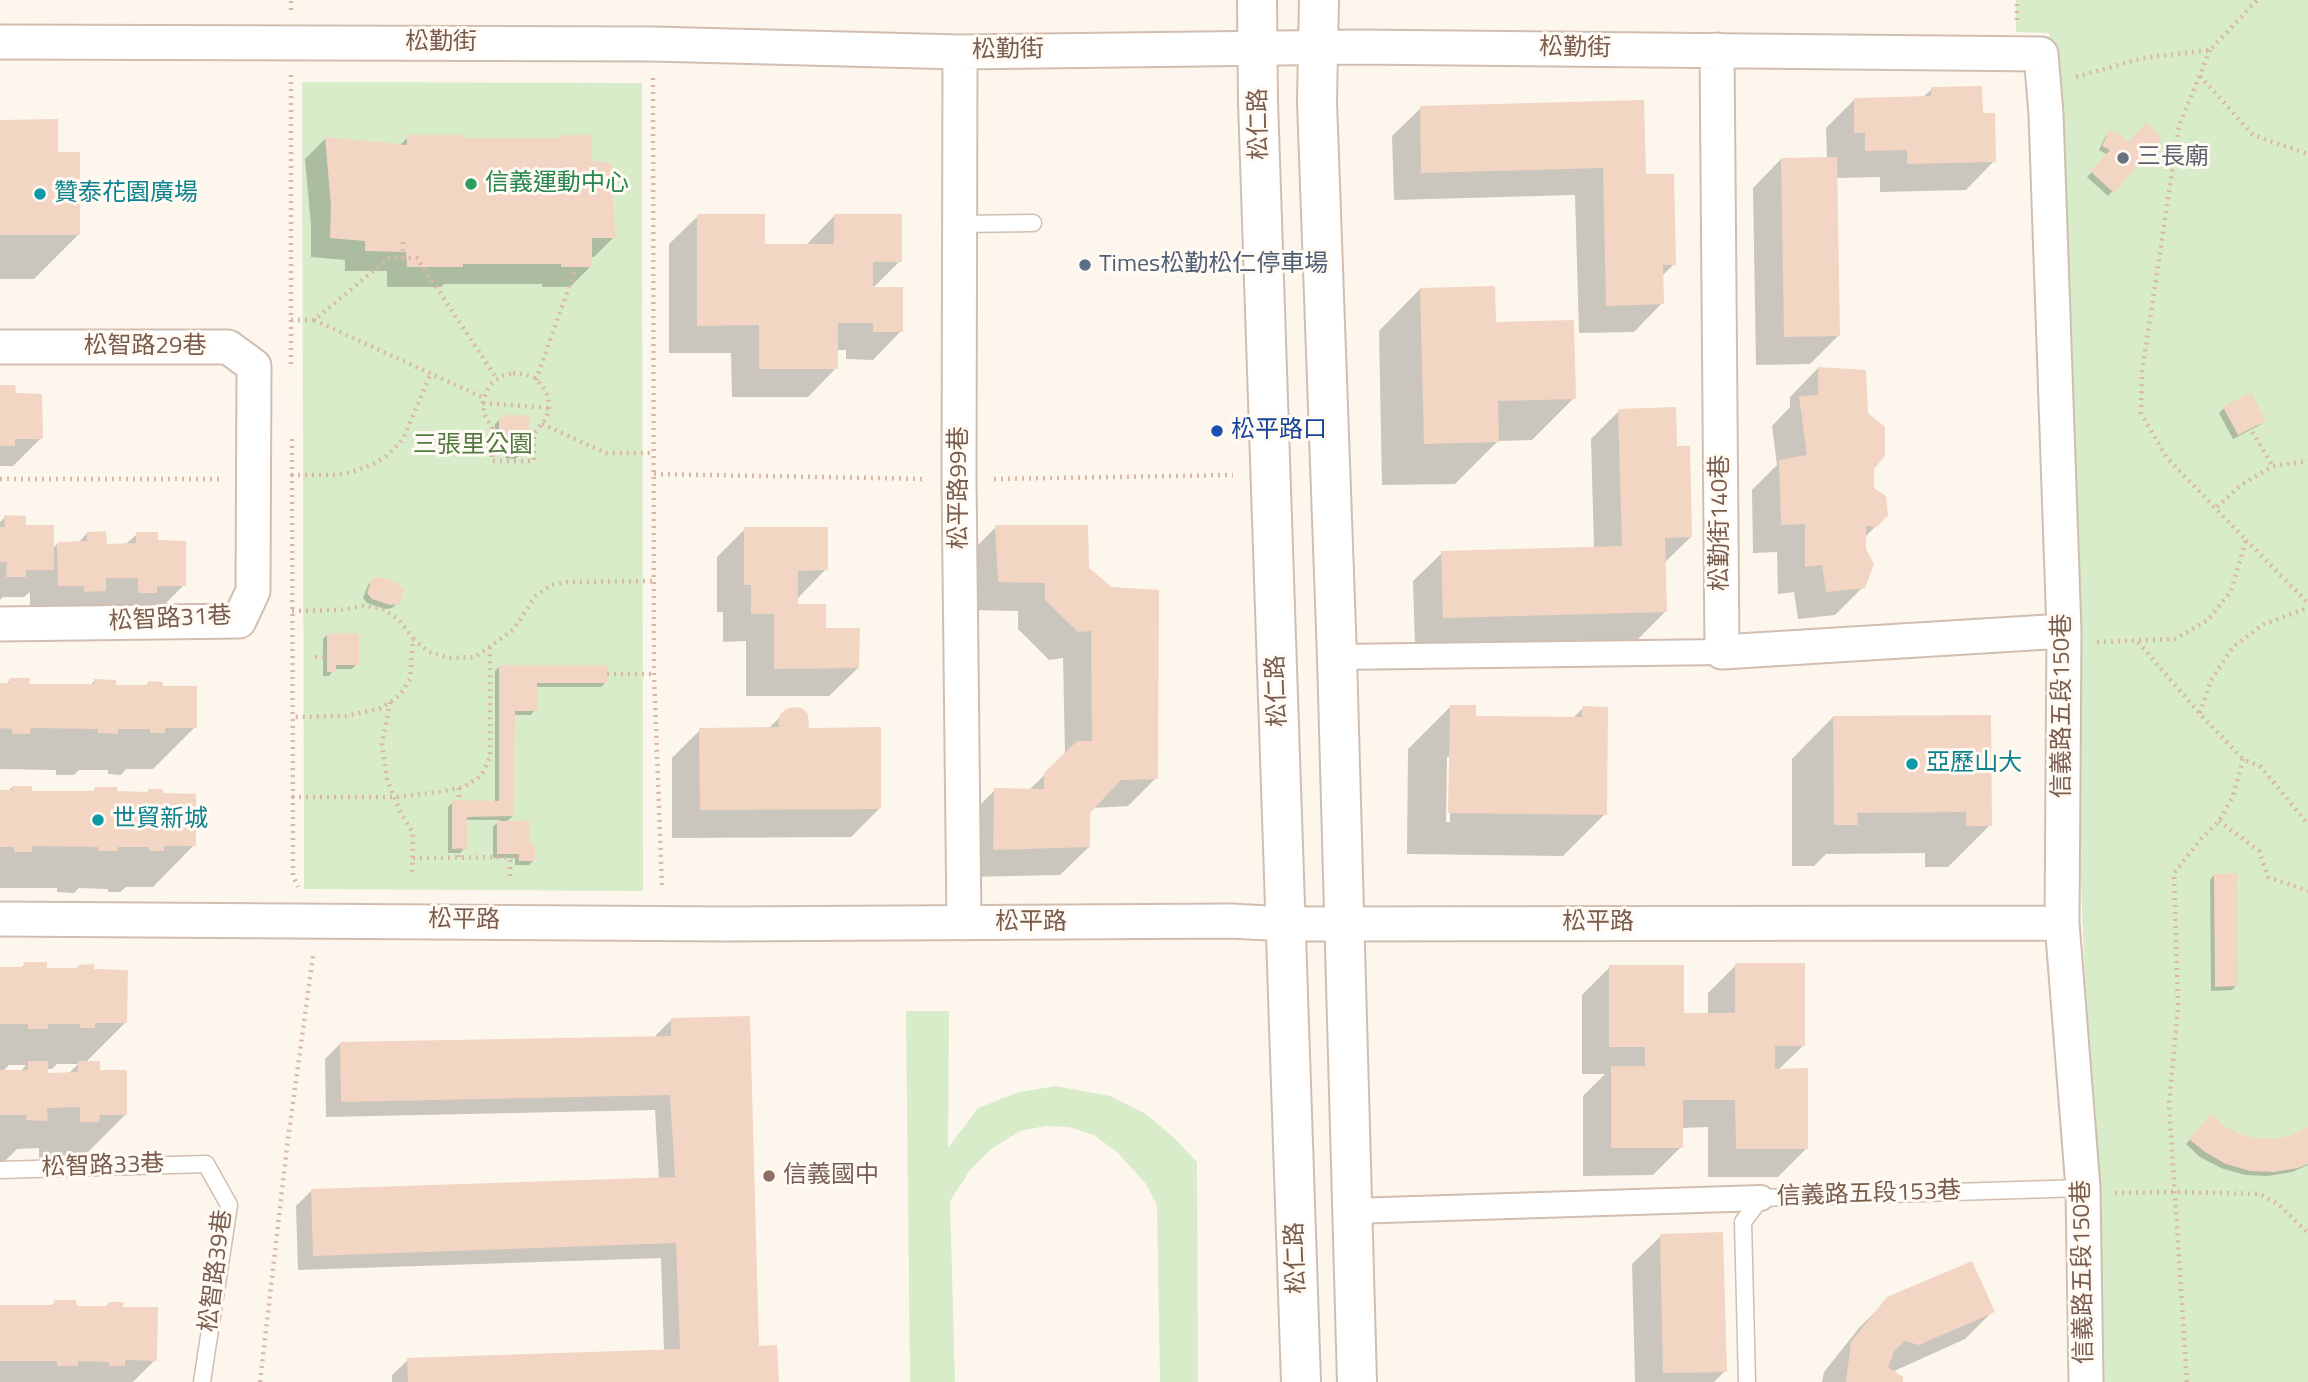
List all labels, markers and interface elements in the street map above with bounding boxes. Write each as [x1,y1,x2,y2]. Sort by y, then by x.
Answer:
street label: 松勤街 [405,29,477,57]
street label: 松勤街 [1539,34,1611,64]
street label: 松勤街 [972,36,1044,66]
street label: 松仁路 [1245,88,1275,160]
place label: 三長廟 [2137,144,2209,172]
marker: 三長廟 [2115,150,2131,166]
place label: 信義運動中心 [485,170,629,198]
marker: 信義運動中心 [463,176,479,192]
place label: 贊泰花園廣場 [54,180,198,208]
marker: 贊泰花園廣場 [32,186,48,202]
place label: Times松勤松仁停車場 [1099,251,1328,279]
marker: Times松勤松仁停車場 [1077,257,1093,273]
street label: 松智路29巷 [84,333,206,361]
place label: 松平路口 [1231,417,1327,445]
marker: 松平路口 [1209,423,1225,439]
street label: 松平路99巷 [946,427,974,549]
park label: 三張里公園 [413,432,533,460]
street label: 松勤街140巷 [1707,455,1735,591]
street label: 松智路31巷 [108,602,232,638]
street label: 信義路五段150巷 [2049,614,2077,798]
street label: 松仁路 [1262,655,1294,727]
place label: 亞歷山大 [1926,750,2022,778]
marker: 亞歷山大 [1904,756,1920,772]
place label: 世貿新城 [112,806,208,834]
marker: 世貿新城 [90,812,106,828]
street label: 松平路 [428,906,500,936]
street label: 松平路 [995,909,1067,937]
street label: 松平路 [1562,909,1634,937]
street label: 松智路33巷 [41,1150,165,1184]
place label: 信義國中 [783,1162,879,1190]
marker: 信義國中 [761,1168,777,1184]
street label: 信義路五段153巷 [1776,1177,1962,1213]
street label: 信義路五段150巷 [2068,1180,2100,1364]
street label: 松智路39巷 [195,1208,239,1334]
street label: 松仁路 [1281,1222,1313,1294]

